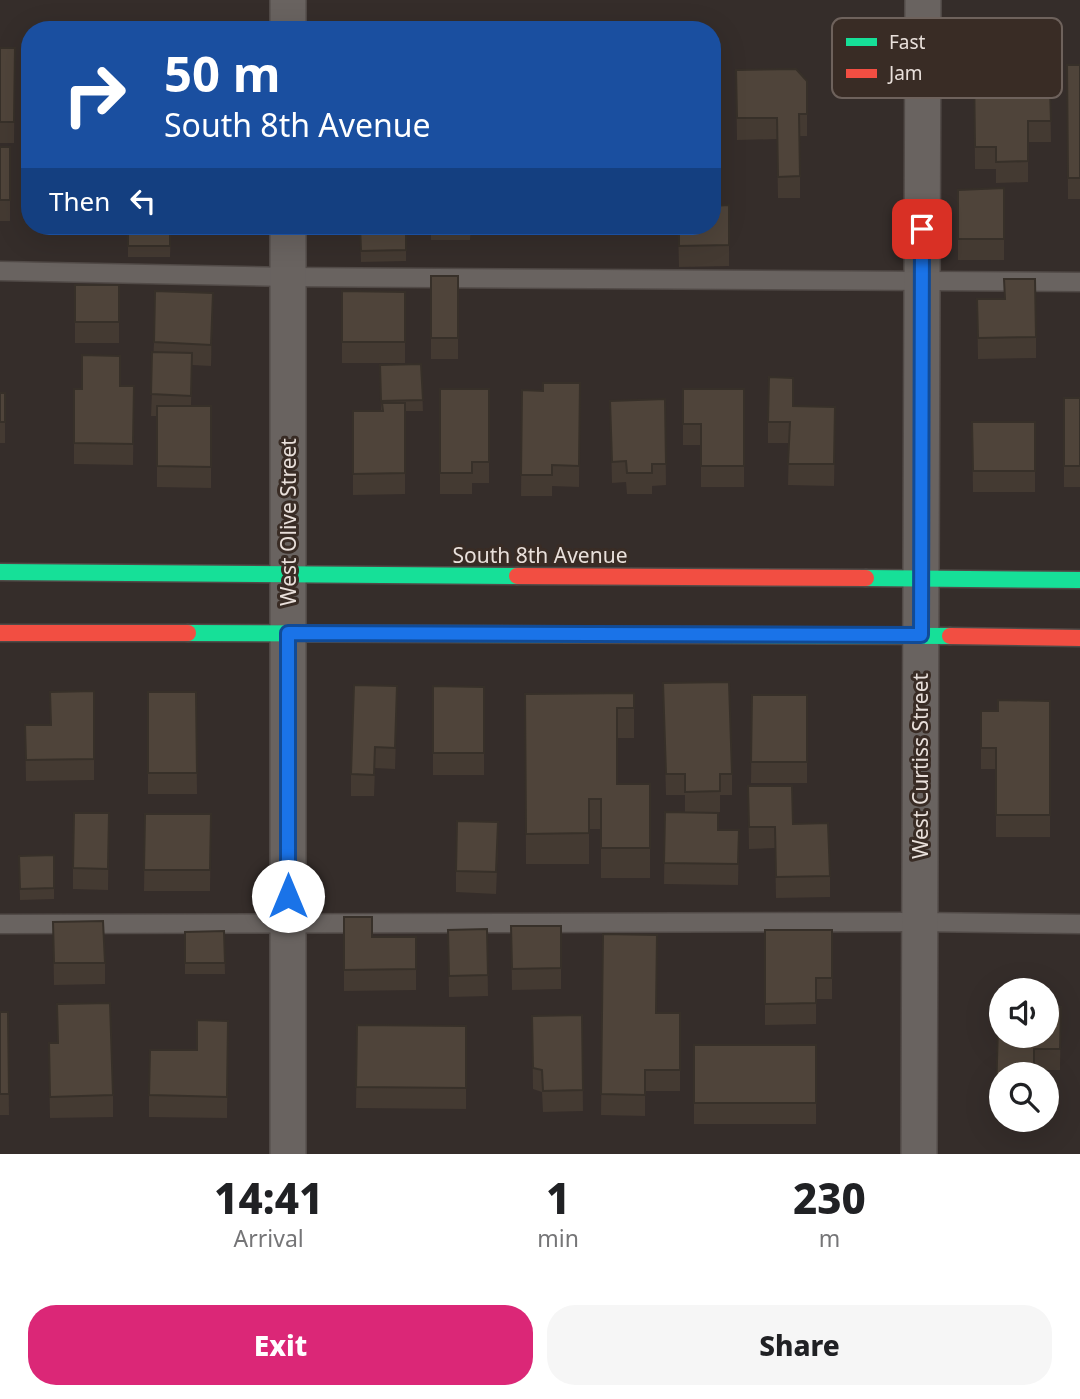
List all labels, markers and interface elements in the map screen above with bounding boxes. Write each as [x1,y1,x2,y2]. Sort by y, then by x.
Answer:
legend [832,18,1062,98]
text: Fast [889,29,926,55]
text: 50 m [164,40,281,106]
icon: right [49,49,140,140]
text: Jam [887,60,923,86]
text: South 8th Avenue [164,103,431,146]
icon: left [124,182,162,220]
text: Then [49,183,110,219]
pin [892,199,952,259]
icon: arrive [903,210,941,248]
street label: West Olive Street [274,438,302,606]
street label: South 8th Avenue [453,541,628,569]
street label: West Curtiss Street [906,672,934,859]
position arrow [251,859,325,933]
map controls [989,978,1059,1132]
button: sound [989,978,1059,1048]
button: search [989,1062,1059,1132]
text: 14:41 [214,1169,323,1226]
text: 1 [546,1169,570,1226]
text: 230 [793,1169,866,1226]
text: Arrival [234,1222,304,1254]
text: min [537,1222,579,1254]
text: m [819,1222,840,1254]
button: Exit [28,1305,533,1385]
button: Share [547,1305,1052,1385]

